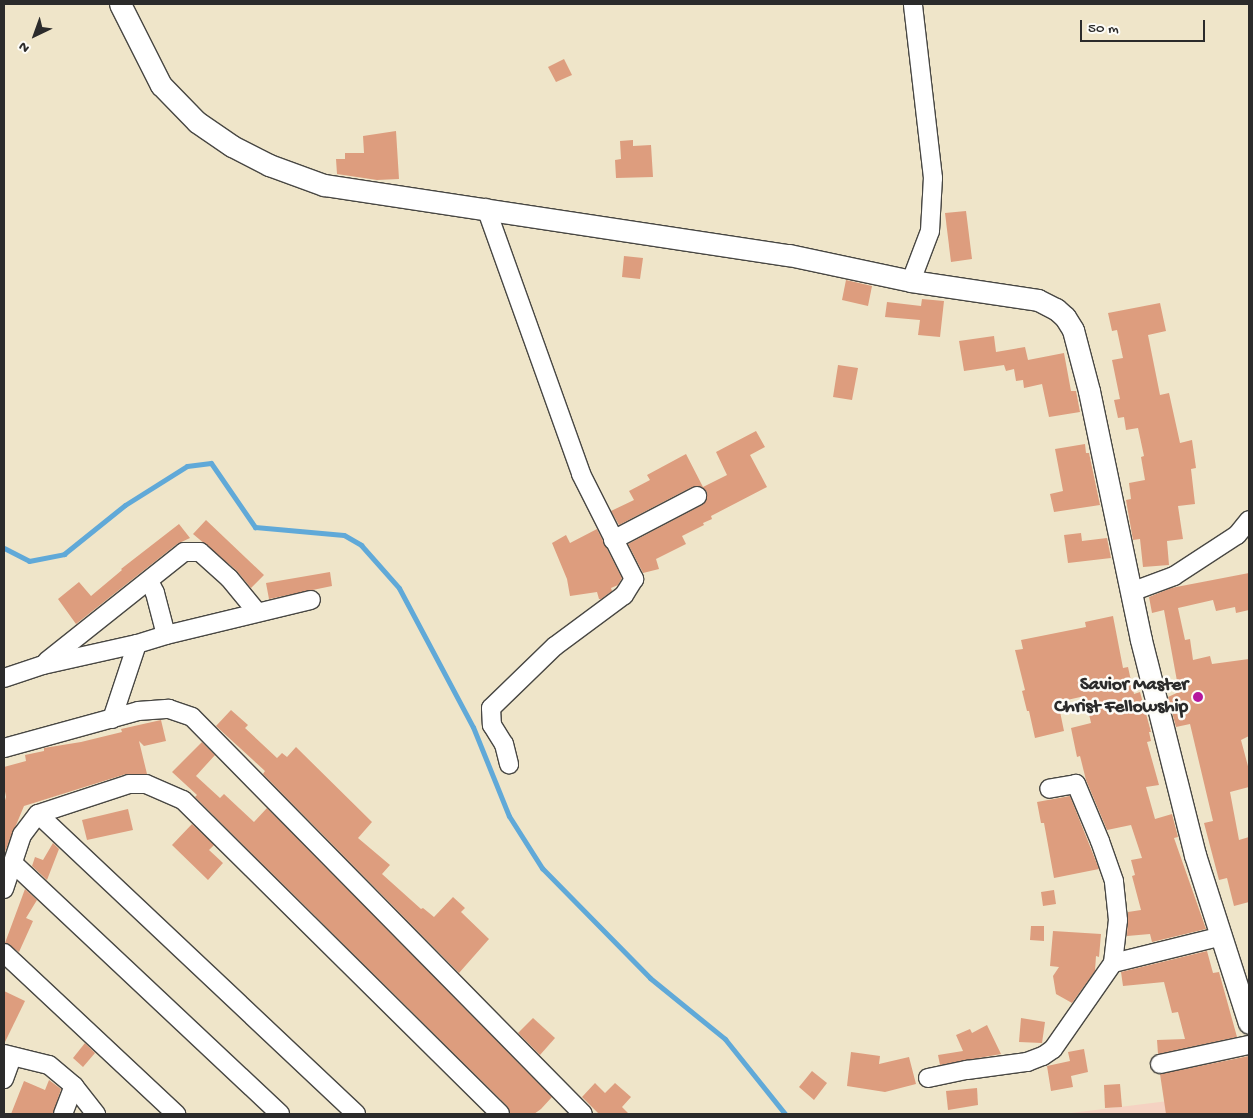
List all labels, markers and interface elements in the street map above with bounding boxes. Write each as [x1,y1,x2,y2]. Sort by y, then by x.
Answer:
north arrow [10,10,60,60]
scale bar [1083,10,1208,42]
text: 50 m [1088,20,1119,38]
text: N [16,37,34,56]
place label: Savior Master Christ Fellowship [1054,675,1188,719]
marker: Savior Master Christ Fellowship [1192,691,1204,703]

